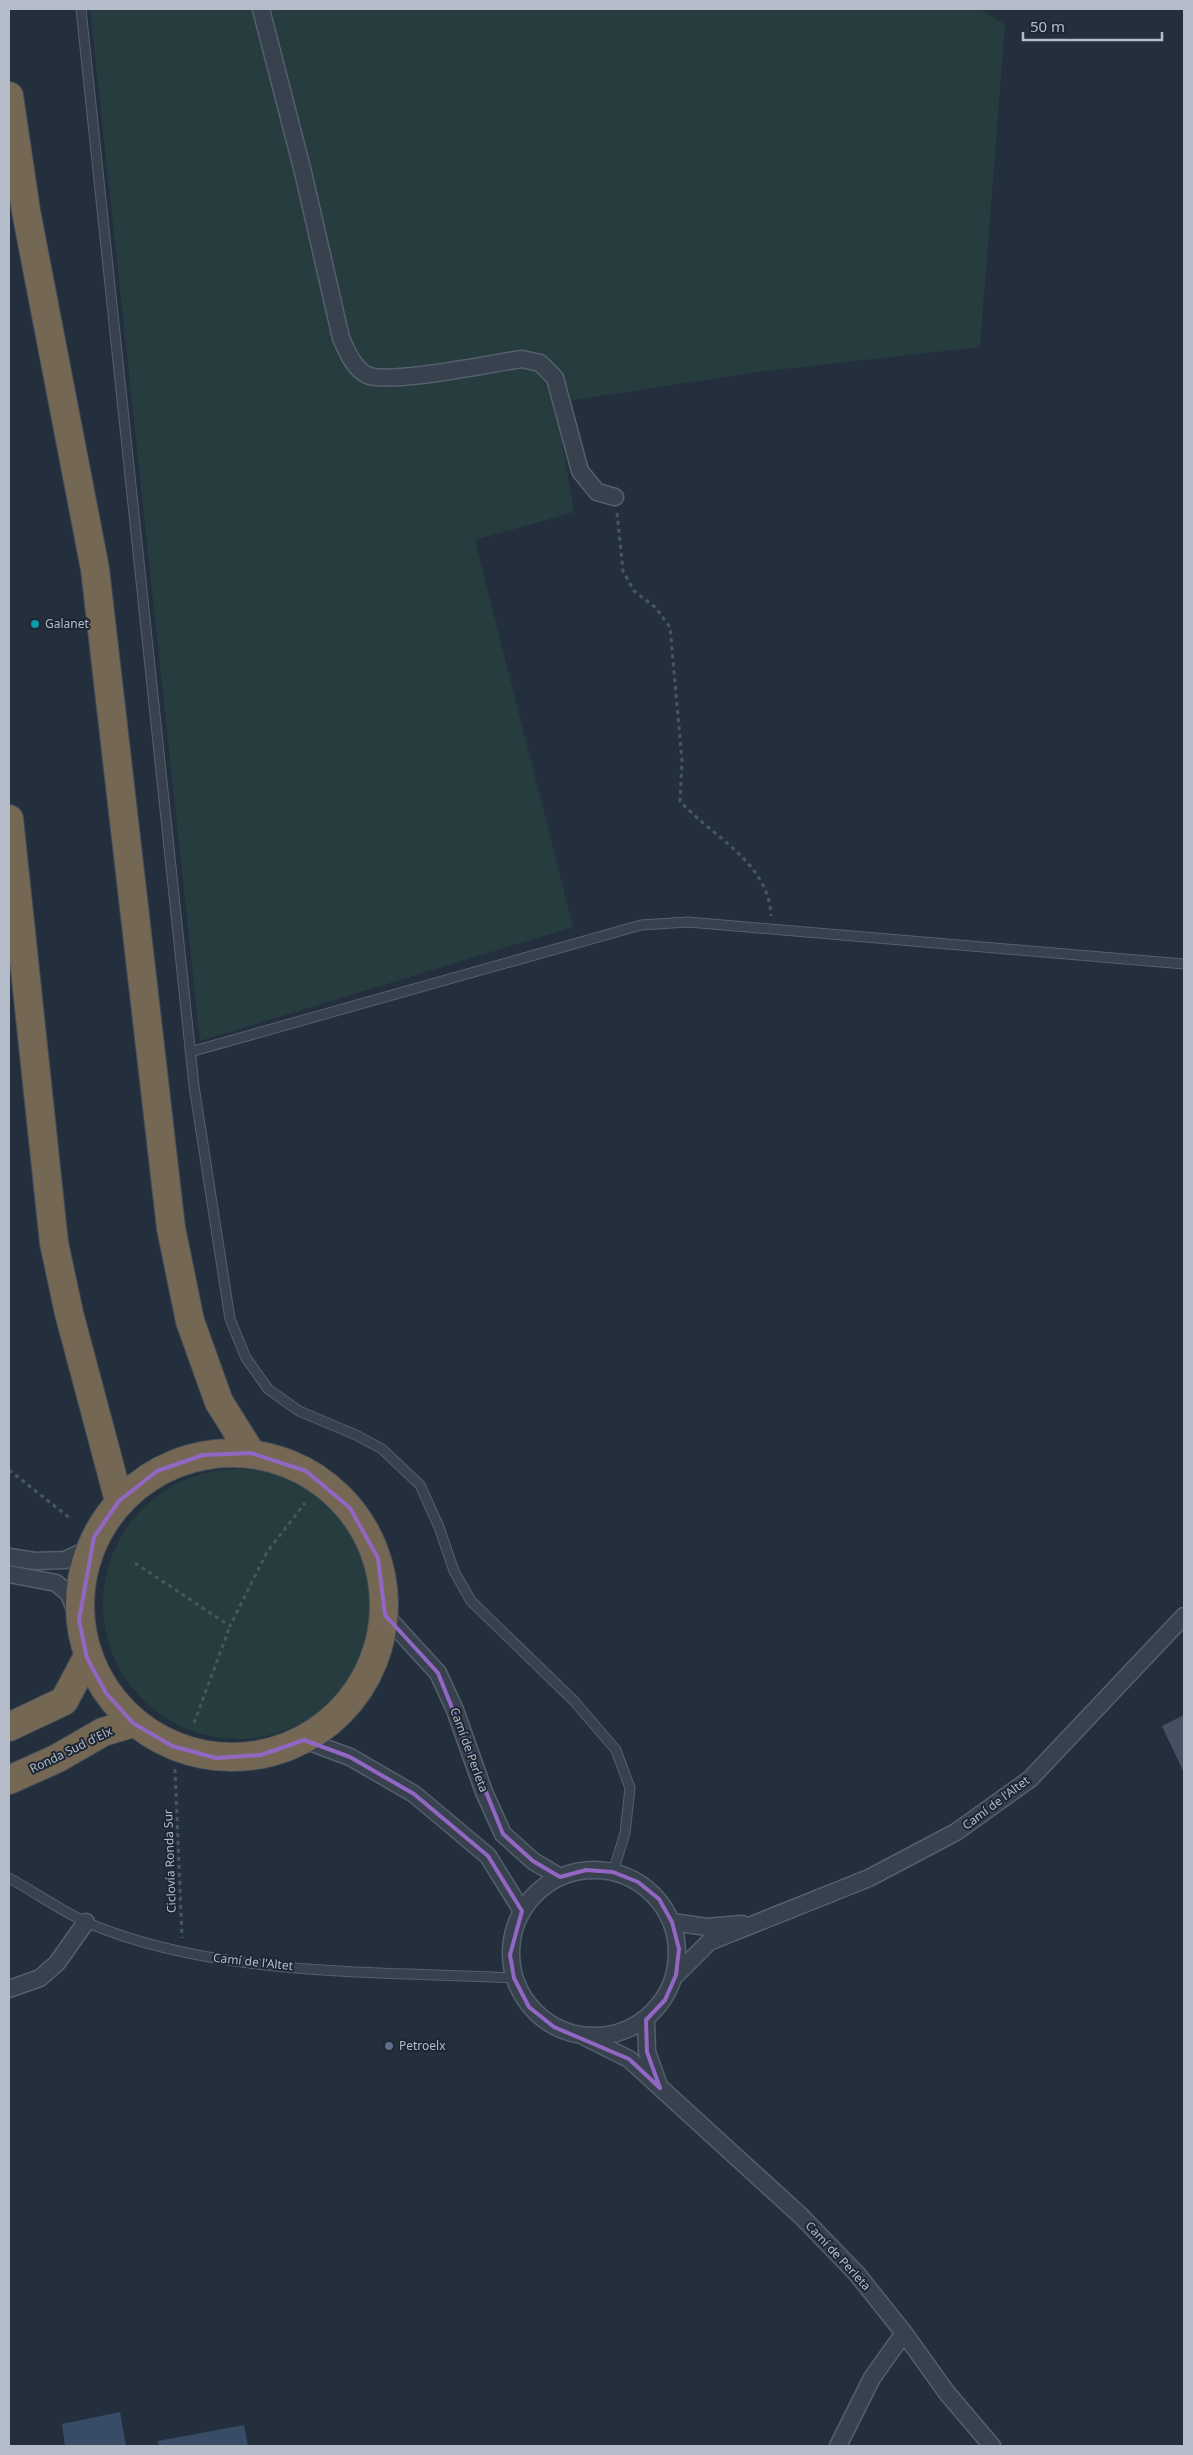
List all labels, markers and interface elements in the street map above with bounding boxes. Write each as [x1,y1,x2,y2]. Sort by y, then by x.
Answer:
scale bar [1023,10,1162,42]
text: 50 m [1030,16,1065,36]
place label: Galanet [45,615,89,632]
marker: Galanet [29,618,41,630]
street label: Camí de Perleta [446,1705,493,1795]
street label: Ronda Sud d'Elx [27,1722,116,1777]
street label: Camí de l'Altet [959,1771,1033,1834]
street label: Ciclovía Ronda Sur [159,1809,180,1913]
street label: Camí de l'Altet [212,1949,294,1974]
place label: Petroelx [399,2037,446,2054]
marker: Petroelx [383,2040,395,2052]
street label: Camí de Perleta [802,2217,875,2294]

